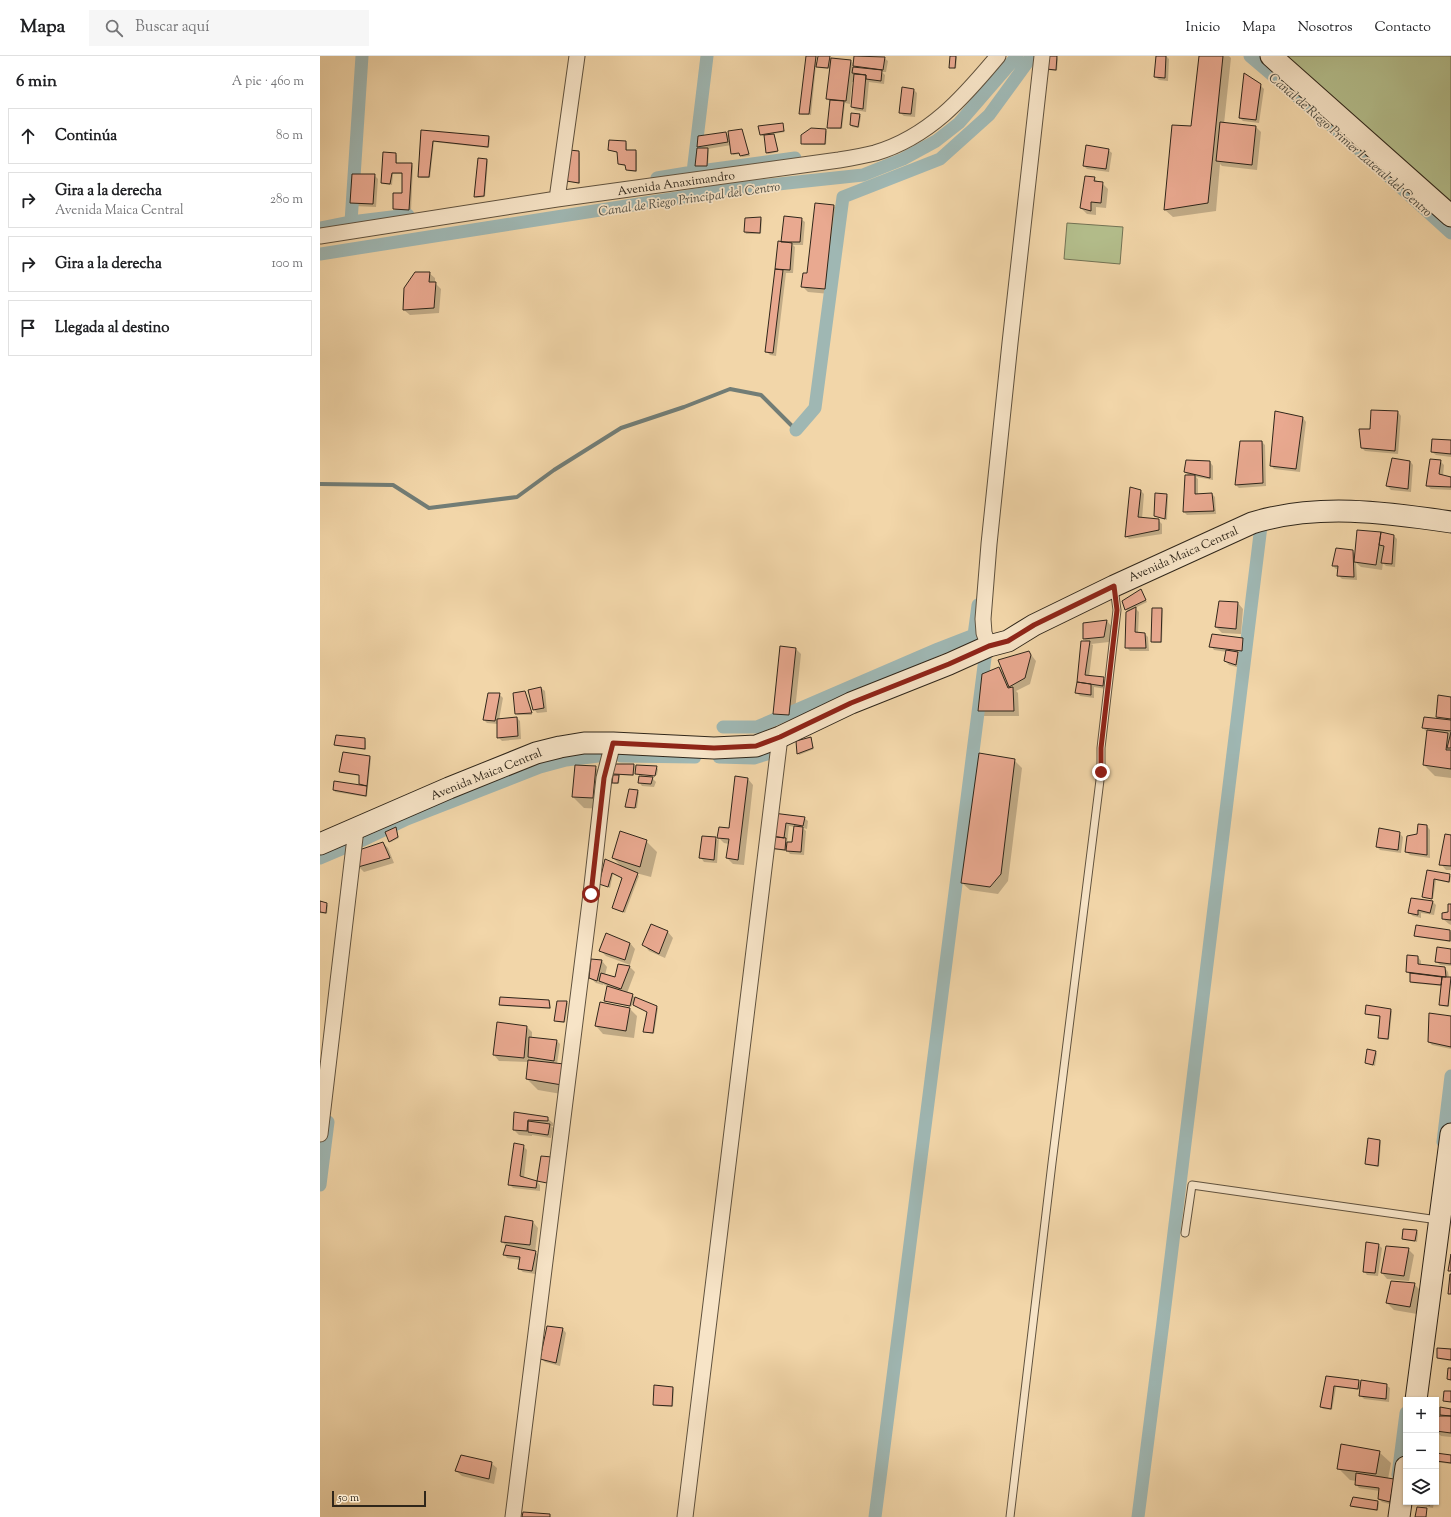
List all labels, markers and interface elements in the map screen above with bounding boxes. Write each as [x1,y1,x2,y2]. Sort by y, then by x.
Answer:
search box [89,10,369,46]
text: Mapa [20,14,65,41]
icon: search [103,17,125,39]
text: Buscar aquí [135,17,209,38]
text: Inicio [1186,18,1220,38]
text: Mapa [1242,18,1276,38]
text: Nosotros [1298,18,1353,38]
text: Contacto [1375,18,1431,38]
water label: Canal de Riego Primer Lateral del Centro [1264,69,1435,222]
text: 6 min [16,70,57,94]
text: A pie · 460 m [232,73,304,91]
icon: ahead [17,125,39,147]
text: Continúa [55,126,117,147]
text: 80 m [276,127,303,145]
street label: Avenida Anaximandro [616,167,736,201]
water label: Canal de Riego Principal del Centro [597,178,782,222]
text: Gira a la derecha [55,181,162,202]
icon: right [17,189,39,211]
text: 280 m [270,191,303,209]
text: Avenida Maica Central [55,202,184,220]
icon: right [17,253,39,275]
text: Gira a la derecha [55,254,162,275]
text: 100 m [271,255,303,273]
icon: arrive [17,317,39,339]
text: Llegada al destino [55,318,170,339]
street label: Avenida Maica Central [1126,522,1242,587]
street label: Avenida Maica Central [428,744,545,806]
route end [1092,763,1110,781]
route start [582,885,600,903]
map controls [1403,1397,1439,1505]
button: + [1403,1397,1439,1433]
button: − [1403,1433,1439,1469]
button: layers [1403,1469,1439,1505]
scale bar [332,1489,426,1508]
text: 50 m [338,1490,359,1506]

